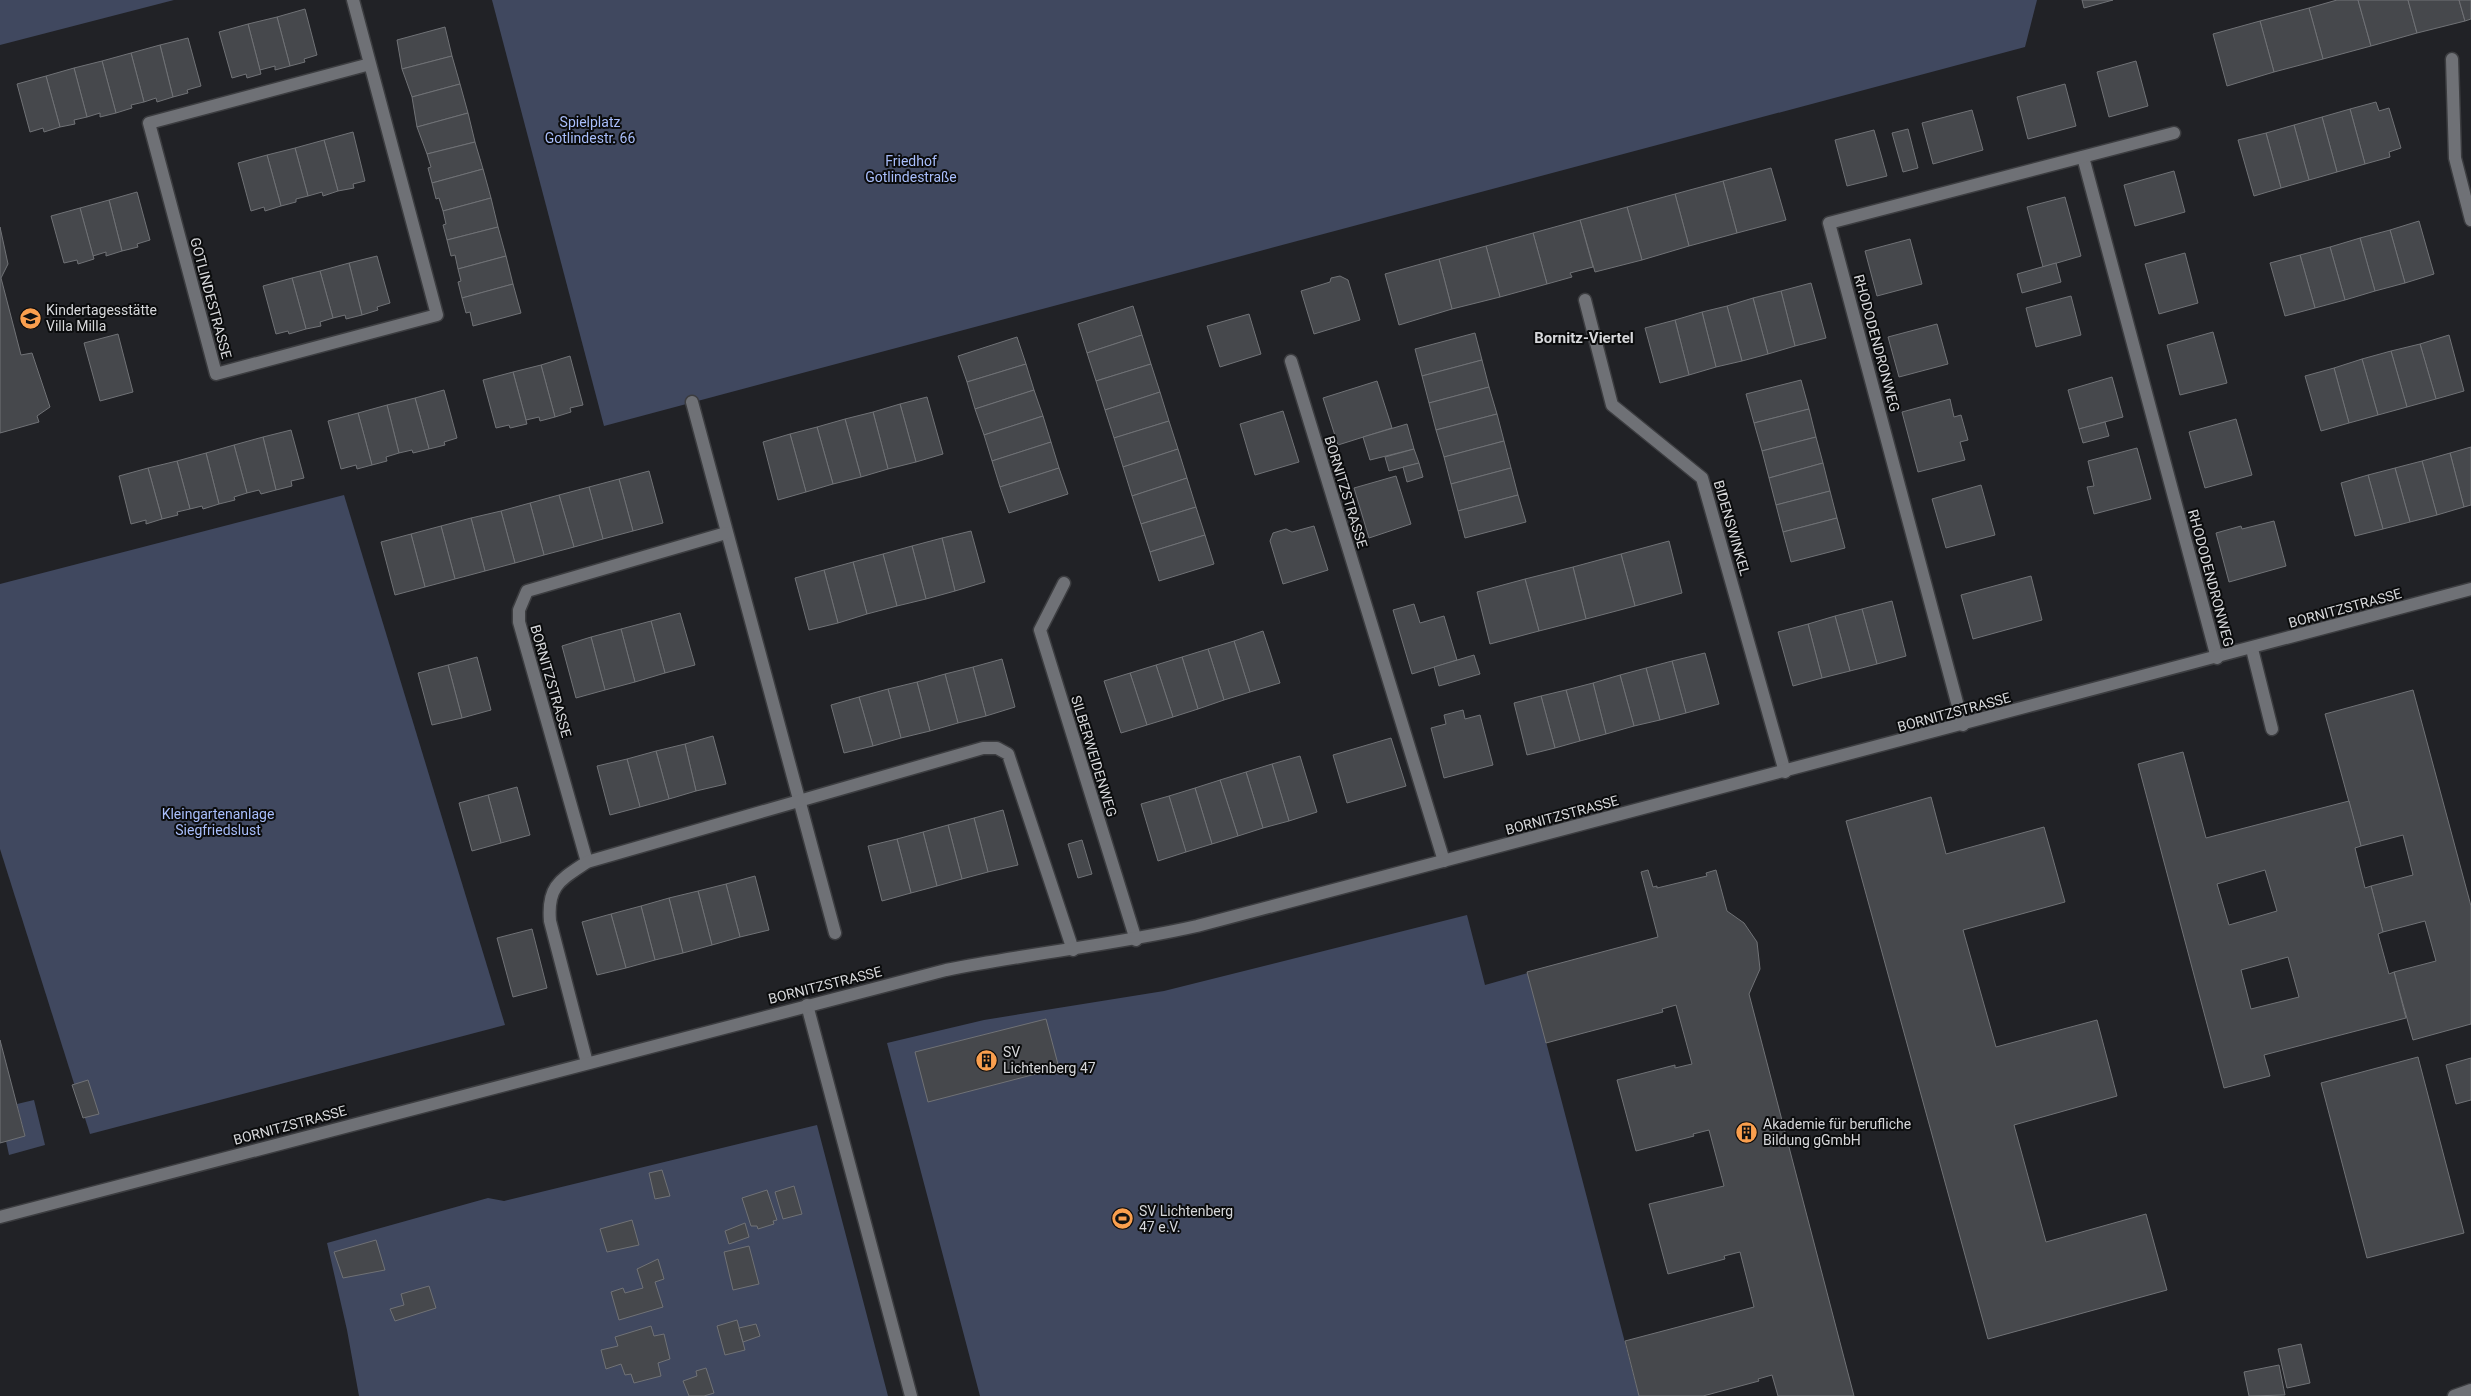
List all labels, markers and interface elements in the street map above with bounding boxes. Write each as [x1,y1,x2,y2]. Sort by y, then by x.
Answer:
park label: Spielplatz Gotlindestr. 66 [545,114,635,146]
park label: Friedhof Gotlindestraße [865,153,957,185]
street label: GOTLINDESTRASSE [187,236,235,360]
street label: RHODODENDRONWEG [1851,273,1903,413]
place label: Kindertagesstätte Villa Milla [46,302,157,334]
school or university icon: Kindertagesstätte Villa Milla [18,306,42,330]
district label: Bornitz-Viertel [1534,329,1634,347]
street label: BORNITZSTRASSE [1321,434,1371,550]
street label: BIDENSWINKEL [1711,478,1753,578]
street label: RHODODENDRONWEG [2185,508,2237,648]
street label: BORNITZSTRASSE [2287,585,2403,631]
street label: BORNITZSTRASSE [527,623,575,739]
street label: BORNITZSTRASSE [1896,689,2012,735]
street label: SILBERWEIDENWEG [1068,693,1120,819]
street label: BORNITZSTRASSE [1504,792,1620,838]
park label: Kleingartenanlage Siegfriedslust [162,806,274,838]
street label: BORNITZSTRASSE [767,963,883,1007]
place label: SV Lichtenberg 47 [1003,1044,1096,1076]
building icon: SV Lichtenberg 47 [975,1048,999,1072]
street label: BORNITZSTRASSE [232,1102,348,1148]
place label: Akademie für berufliche Bildung gGmbH [1763,1116,1911,1148]
building icon: Akademie für berufliche Bildung gGmbH [1735,1120,1759,1144]
place label: SV Lichtenberg 47 e.V. [1139,1203,1233,1235]
sports icon: SV Lichtenberg 47 e.V. [1111,1207,1135,1231]

